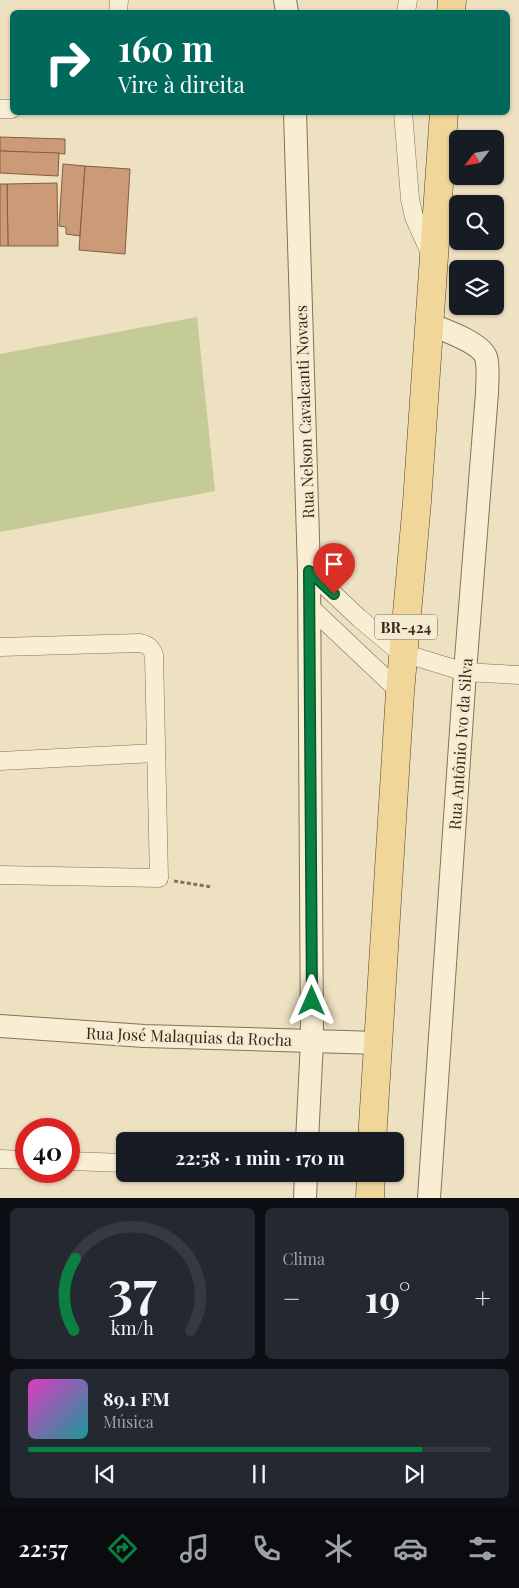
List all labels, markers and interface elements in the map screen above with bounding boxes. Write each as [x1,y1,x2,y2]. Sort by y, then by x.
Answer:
text: 160 m [118,24,213,71]
icon: right [35,30,100,95]
text: Vire à direita [118,69,245,99]
north arrow [449,130,504,185]
map controls [449,130,504,315]
button: search [449,195,504,250]
button: layers [449,260,504,315]
street label: Rua Nelson Cavalcanti Novaes [290,305,318,519]
pin [313,543,355,594]
icon: arrive [320,550,348,578]
road number: BR-424 [375,614,437,640]
street label: Rua Antônio Ivo da Silva [444,657,476,831]
position arrow [285,974,337,1026]
street label: Rua José Malaquias da Rocha [86,1022,292,1050]
speed limit sign: 40 [15,1118,80,1183]
text: 22:58 · 1 min · 170 m [175,1144,345,1170]
text: Clima [283,1248,325,1269]
text: 37 [108,1253,157,1322]
text: 19° [365,1272,411,1323]
text: − [283,1279,301,1316]
text: + [475,1279,491,1316]
text: km/h [111,1316,154,1339]
text: 89.1 FM [103,1385,170,1411]
text: Música [103,1411,154,1432]
icon: previous [91,1460,119,1488]
icon: pause [245,1460,273,1488]
icon: next [400,1460,428,1488]
icon: directions [105,1531,140,1566]
icon: music [177,1531,212,1566]
icon: phone [249,1531,284,1566]
icon: climate [321,1531,356,1566]
icon: car [393,1531,428,1566]
icon: filters [465,1531,500,1566]
text: 22:57 [19,1533,68,1563]

